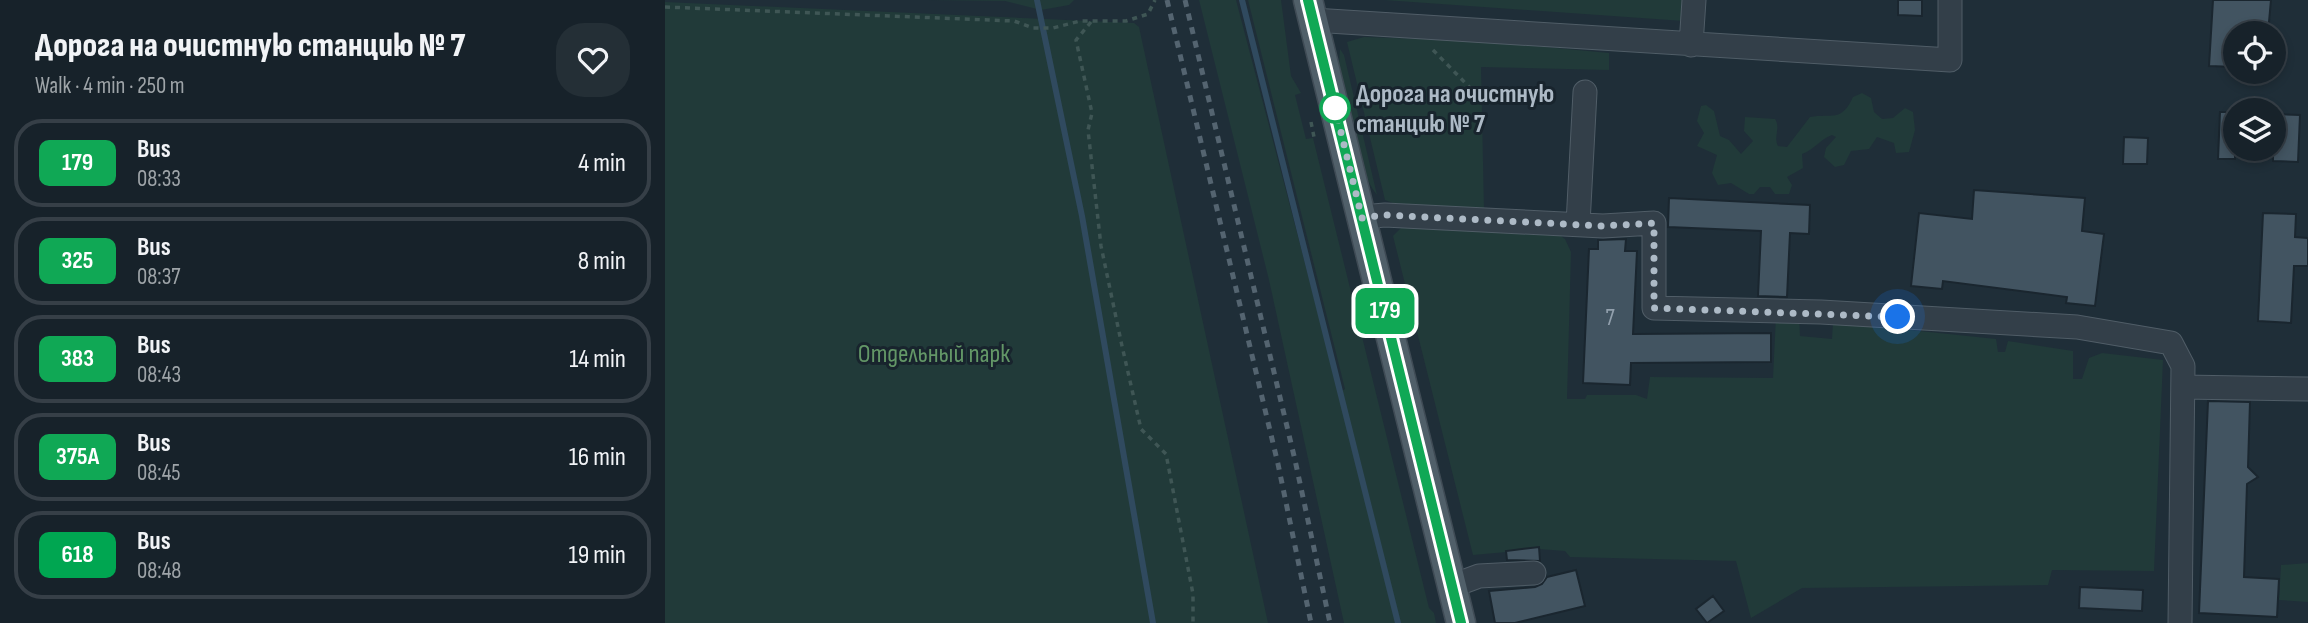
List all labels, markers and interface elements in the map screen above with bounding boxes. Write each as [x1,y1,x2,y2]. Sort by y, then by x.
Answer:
map controls [2223,21,2286,161]
button: locate [2223,21,2286,84]
button: heart [556,23,630,97]
text: Дорога на очистную станцию № 7 [35,26,465,66]
text: Walk · 4 min · 250 m [35,72,185,100]
place label: Дорога на очистную станцию № 7 [1356,79,1554,140]
marker: Дорога на очистную станцию № 7 [1320,93,1350,123]
button: layers [2223,98,2286,161]
text: Bus [137,134,171,165]
text: 179 [62,148,93,177]
text: 4 min [578,148,626,179]
text: 08:33 [137,165,181,193]
text: Bus [137,232,171,263]
text: 325 [62,246,93,275]
text: 8 min [578,246,626,277]
text: 08:37 [137,263,181,291]
line badge: 179 [1345,288,1425,334]
text: 179 [1369,296,1401,325]
your location [1880,299,1915,334]
house number: 7 [1605,304,1615,332]
text: Bus [137,330,171,361]
park label: Отдельный парк [858,339,1010,370]
text: 383 [61,344,94,373]
text: 14 min [569,344,626,375]
text: 08:43 [137,361,181,389]
text: Bus [137,428,171,459]
text: 375А [56,442,99,471]
text: 16 min [569,442,626,473]
text: 08:45 [137,459,181,487]
text: Bus [137,526,171,557]
text: 618 [61,540,94,569]
text: 19 min [569,540,626,571]
text: 08:48 [137,557,181,585]

